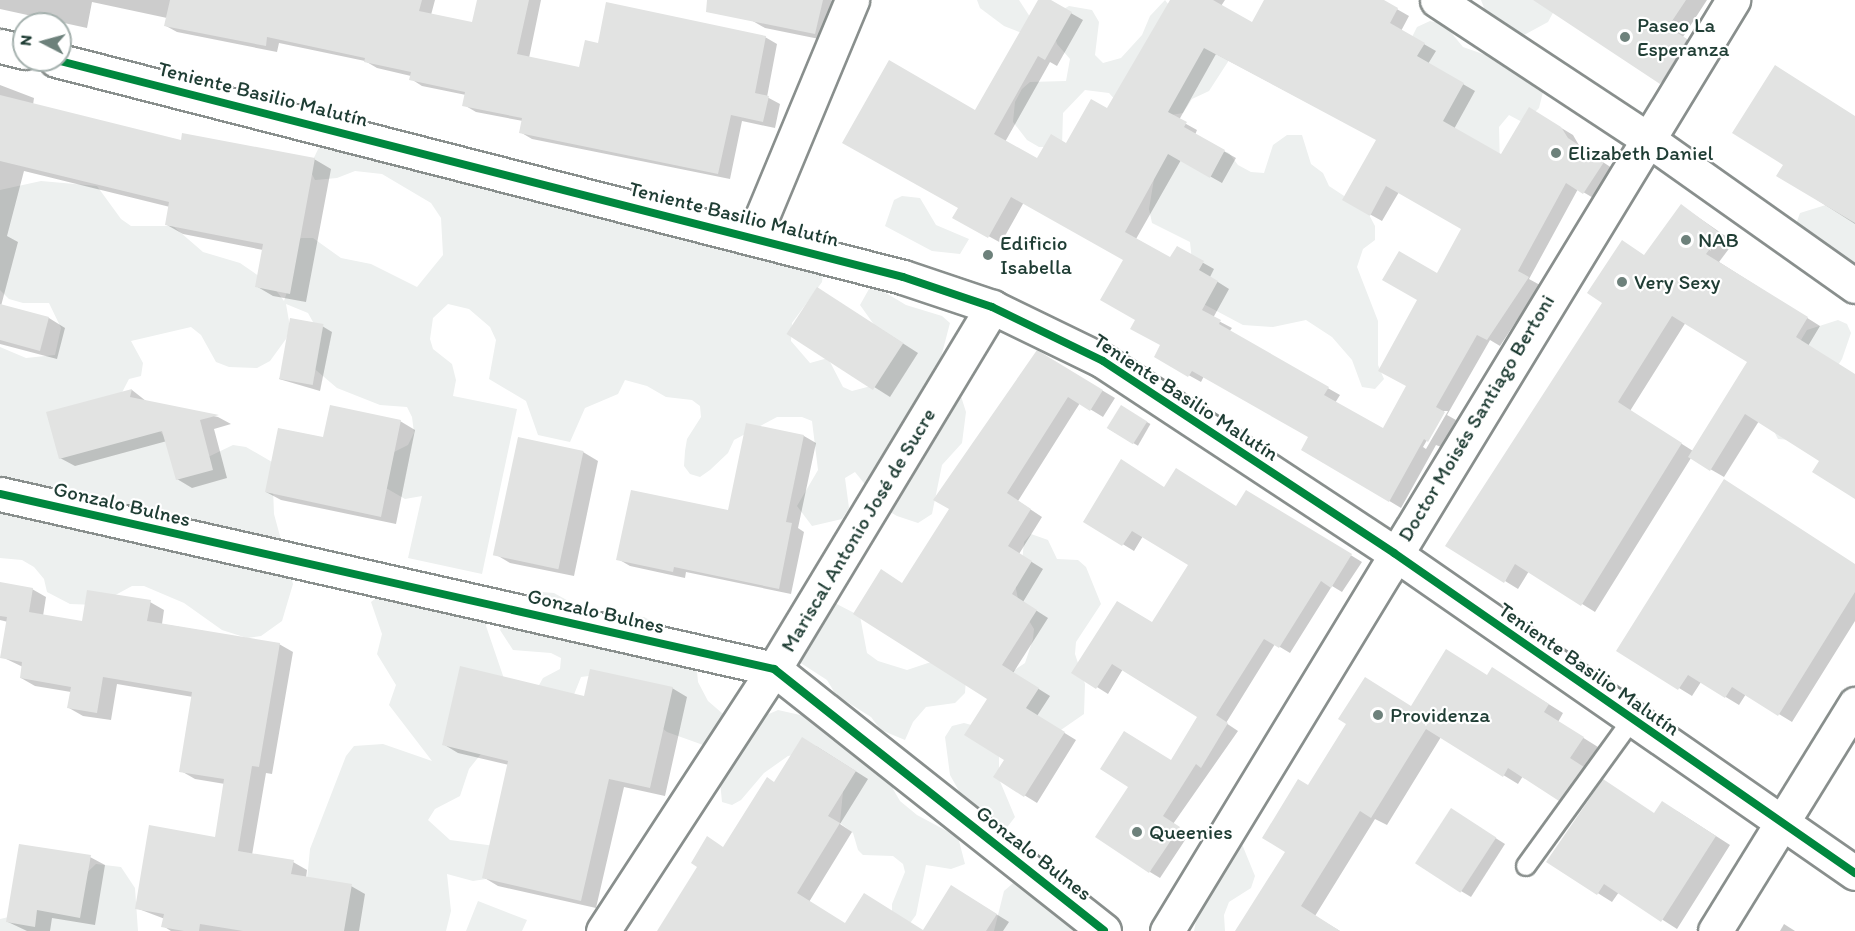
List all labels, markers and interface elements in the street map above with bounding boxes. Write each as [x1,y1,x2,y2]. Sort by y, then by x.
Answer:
north arrow [12,12,72,72]
place label: Paseo La Esperanza [1637,12,1729,62]
marker: Paseo La Esperanza [1618,30,1632,44]
text: N [16,34,36,47]
street label: Teniente Basilio Malutín [155,56,371,132]
place label: Elizabeth Daniel [1568,140,1713,166]
marker: Elizabeth Daniel [1549,146,1563,160]
street label: Teniente Basilio Malutín [626,176,842,252]
place label: NAB [1698,227,1739,253]
place label: Edificio Isabella [1000,230,1072,280]
marker: NAB [1679,233,1693,247]
marker: Edificio Isabella [981,248,995,262]
place label: Very Sexy [1634,269,1720,295]
marker: Very Sexy [1615,275,1629,289]
street label: Doctor Moisés Santiago Bertoni [1392,289,1560,547]
street label: Teniente Basilio Malutín [1088,327,1284,467]
street label: Mariscal Antonio José de Sucre [775,403,941,657]
street label: Gonzalo Bulnes [51,476,193,532]
street label: Gonzalo Bulnes [525,583,667,639]
street label: Teniente Basilio Malutín [1493,596,1685,742]
place label: Providenza [1390,702,1490,728]
marker: Providenza [1371,708,1385,722]
street label: Gonzalo Bulnes [971,800,1097,906]
place label: Queenies [1149,819,1232,845]
marker: Queenies [1130,825,1144,839]

